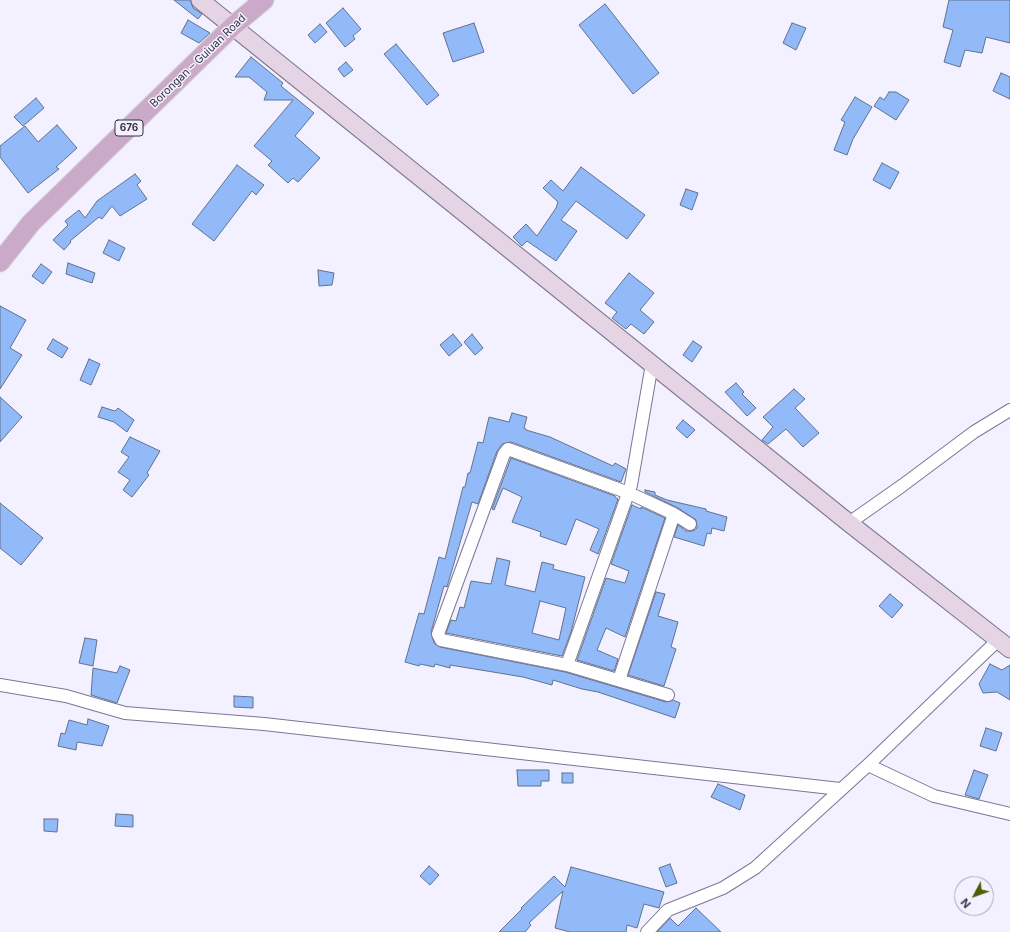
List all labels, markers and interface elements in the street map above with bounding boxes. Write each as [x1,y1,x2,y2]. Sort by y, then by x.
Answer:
street label: Borongan – Guiuan Road [147,12,249,110]
road number: 676 [115,120,143,136]
north arrow [954,876,994,916]
text: N [958,895,974,911]

